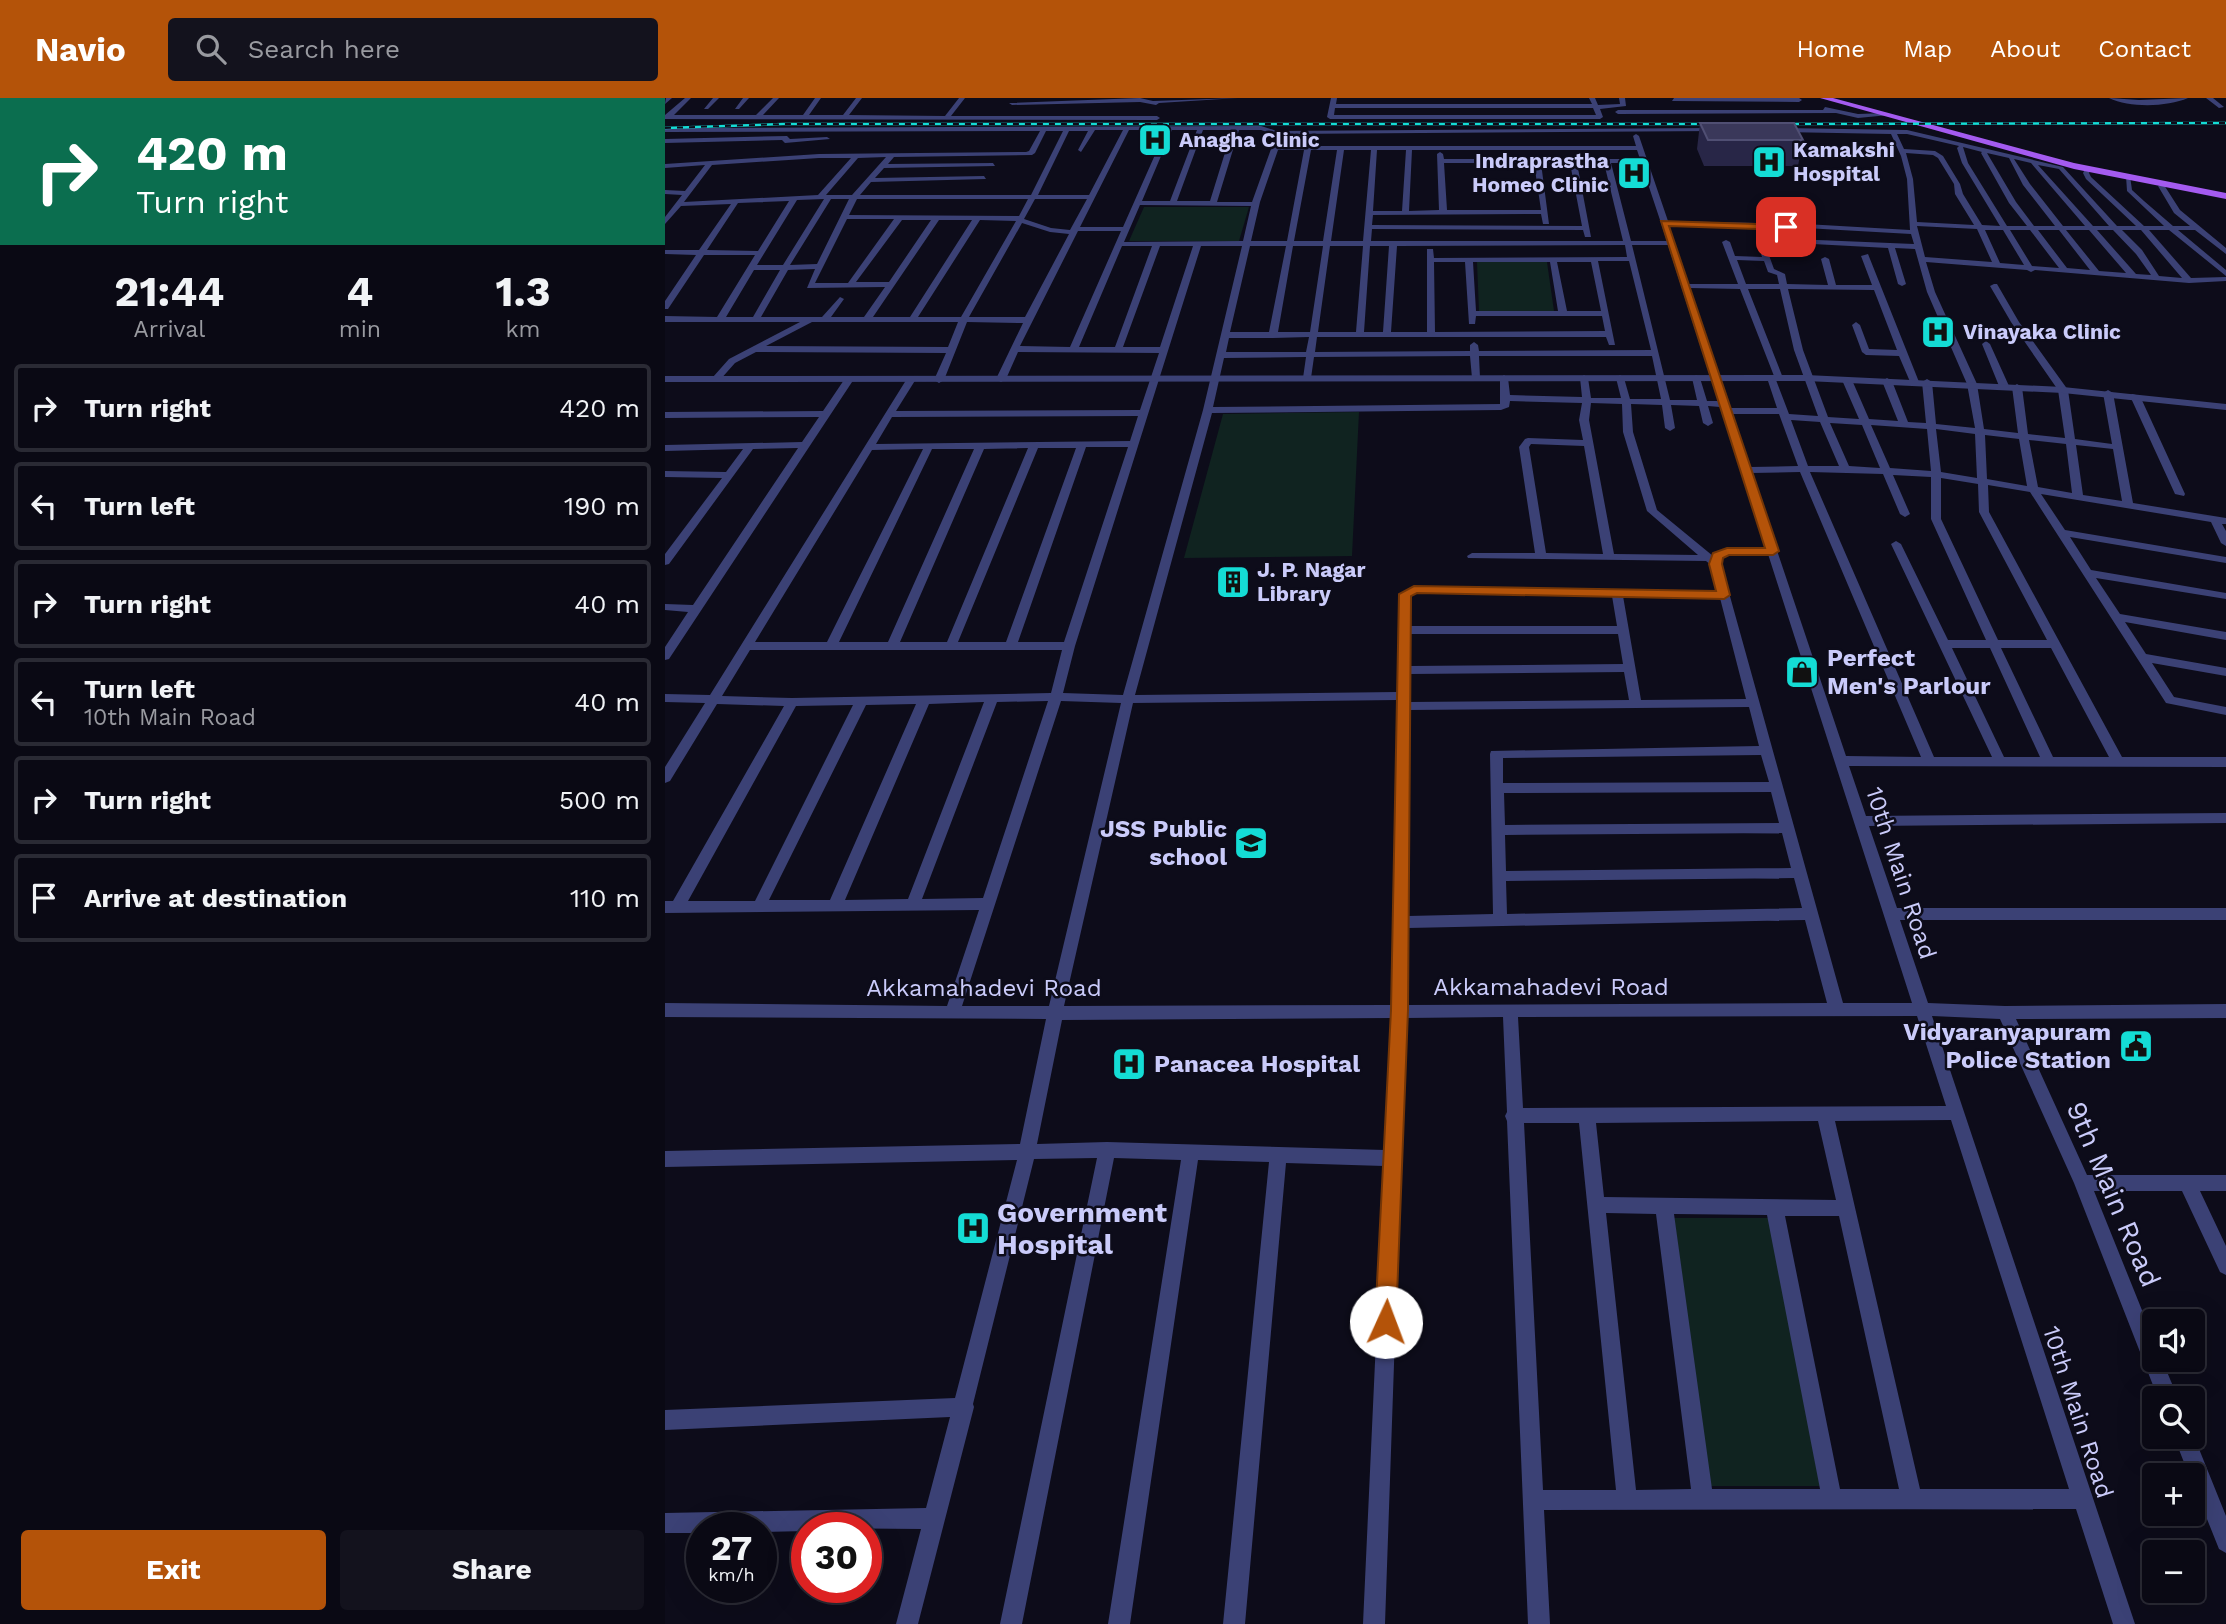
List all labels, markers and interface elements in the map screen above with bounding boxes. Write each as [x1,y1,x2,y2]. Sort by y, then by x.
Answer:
search box [168,18,658,81]
text: Navio [35,30,126,69]
icon: search [192,30,230,68]
text: Search here [248,34,400,64]
text: Home [1797,35,1865,63]
text: Map [1903,35,1952,63]
text: About [1990,35,2060,63]
text: Contact [2098,35,2191,63]
hospital icon: Anagha Clinic [1136,121,1174,159]
text: 420 m [136,124,288,182]
icon: right [21,126,112,217]
place label: Anagha Clinic [1179,127,1320,152]
place label: Kamakshi Hospital [1793,137,1895,186]
hospital icon: Kamakshi Hospital [1750,143,1788,181]
place label: Indraprastha Homeo Clinic [1472,148,1610,197]
hospital icon: Indraprastha Homeo Clinic [1615,154,1653,192]
text: Turn right [136,183,288,221]
pin [1756,197,1816,257]
icon: arrive [1767,208,1805,246]
text: 21:44 [114,267,224,316]
text: 4 [346,267,373,316]
text: 1.3 [495,267,551,316]
hospital icon: Vinayaka Clinic [1919,313,1957,351]
text: Arrival [133,316,205,343]
text: min [339,316,381,343]
text: km [506,316,540,343]
place label: Vinayaka Clinic [1963,319,2121,344]
icon: right [25,389,63,427]
text: Turn right [84,393,211,423]
text: 420 m [559,393,640,423]
icon: left [25,487,63,525]
text: Turn left [84,491,195,521]
text: 190 m [564,491,640,521]
place label: J. P. Nagar Library [1257,557,1365,606]
building icon: J. P. Nagar Library [1214,563,1252,601]
icon: right [25,585,63,623]
text: Turn right [84,589,211,619]
text: 40 m [574,589,640,619]
place label: Perfect Men's Parlour [1827,644,1991,700]
shop icon: Perfect Men's Parlour [1783,653,1821,691]
text: Turn left [84,674,195,704]
icon: left [25,683,63,721]
text: 40 m [574,687,640,717]
text: 10th Main Road [84,704,256,731]
icon: right [25,781,63,819]
street label: 10th Main Road [1860,783,1942,963]
text: Turn right [84,785,211,815]
text: 500 m [559,785,640,815]
place label: JSS Public school [1100,815,1227,871]
school or university icon: JSS Public school [1232,824,1270,862]
icon: arrive [25,879,63,917]
text: Arrive at destination [84,883,347,913]
text: 110 m [570,883,640,913]
street label: Akkamahadevi Road [1433,973,1669,1001]
street label: Akkamahadevi Road [866,974,1102,1002]
place label: Vidyaranyapuram Police Station [1903,1018,2111,1074]
public building icon: Vidyaranyapuram Police Station [2117,1027,2155,1065]
hospital icon: Panacea Hospital [1110,1045,1148,1083]
place label: Panacea Hospital [1154,1050,1360,1078]
street label: 9th Main Road [2060,1097,2167,1292]
place label: Government Hospital [997,1196,1167,1261]
hospital icon: Government Hospital [954,1209,992,1247]
position arrow [1349,1285,1423,1359]
map controls [2142,1309,2205,1603]
button: sound [2142,1309,2205,1372]
street label: 10th Main Road [2037,1322,2119,1502]
button: search [2142,1386,2205,1449]
button: + [2142,1463,2205,1526]
speed limit sign: 30 [791,1512,882,1603]
text: 27 [711,1527,752,1569]
button: Exit [21,1530,326,1610]
button: Share [340,1530,644,1610]
button: − [2142,1540,2205,1603]
text: km/h [708,1564,755,1585]

